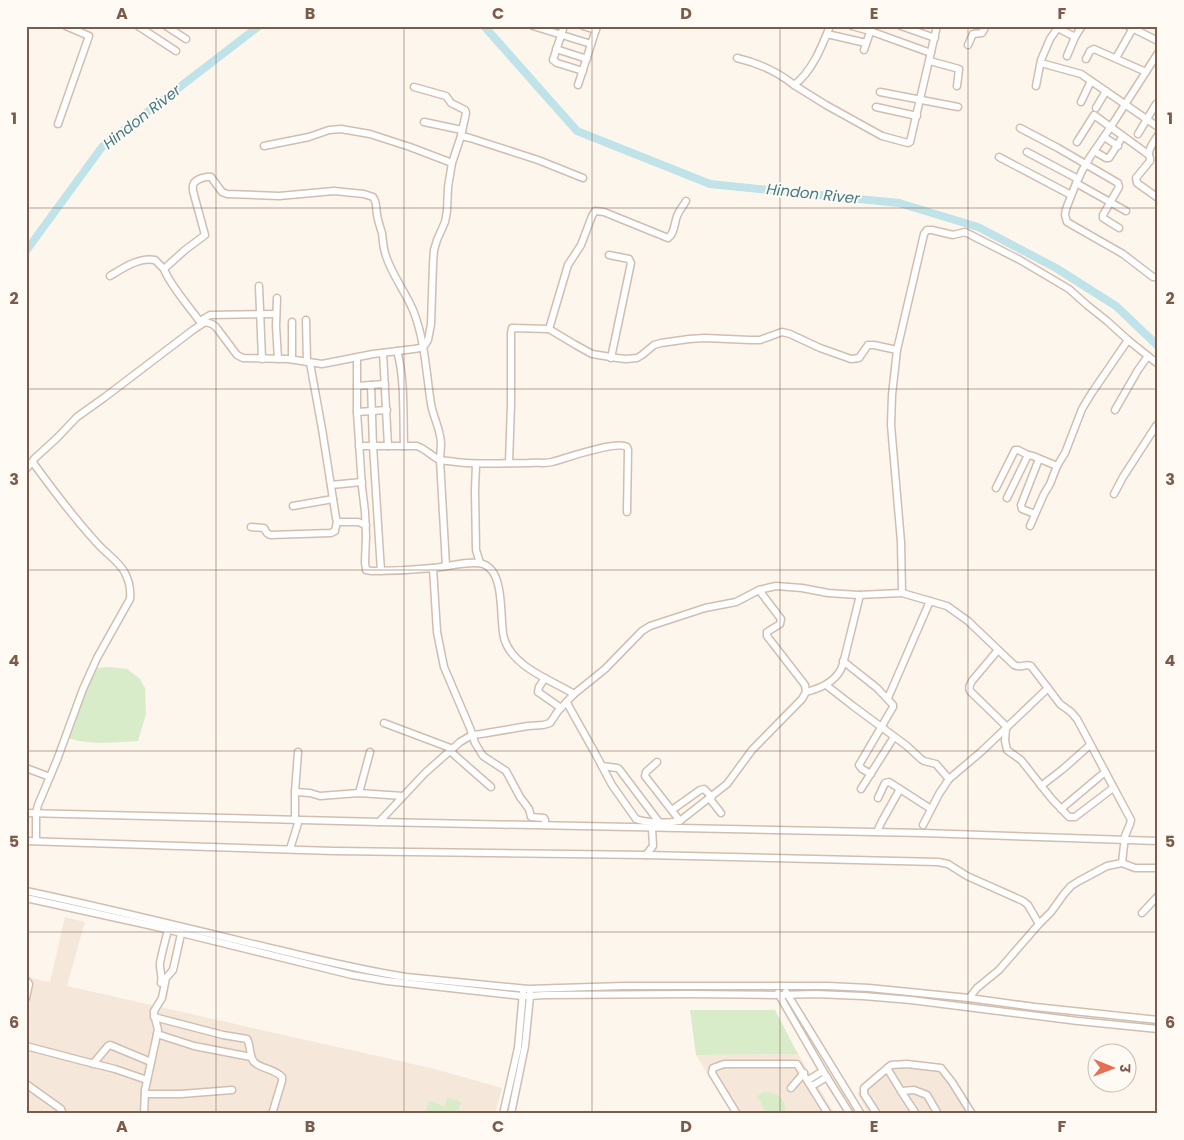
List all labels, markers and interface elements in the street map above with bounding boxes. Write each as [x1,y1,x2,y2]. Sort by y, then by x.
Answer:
text: A [116,2,128,25]
text: B [305,2,315,25]
text: C [492,2,504,25]
text: D [680,2,692,25]
text: E [870,2,878,25]
text: F [1058,2,1067,25]
water label: Hindon River [98,79,185,154]
text: 1 [11,107,17,130]
text: 1 [1167,107,1173,130]
water label: Hindon River [765,178,861,209]
text: 2 [9,287,19,310]
text: 2 [1165,287,1175,310]
text: 3 [9,468,19,491]
text: 3 [1165,468,1175,491]
text: 4 [9,649,20,672]
text: 4 [1165,649,1176,672]
text: 5 [9,830,19,853]
text: 5 [1165,830,1175,853]
text: 6 [9,1011,19,1034]
text: 6 [1165,1011,1175,1034]
north arrow [1086,1042,1136,1092]
text: उ [1115,1063,1135,1073]
text: A [116,1115,128,1138]
text: B [305,1115,315,1138]
text: C [492,1115,504,1138]
text: D [680,1115,692,1138]
text: E [870,1115,878,1138]
text: F [1058,1115,1067,1138]

